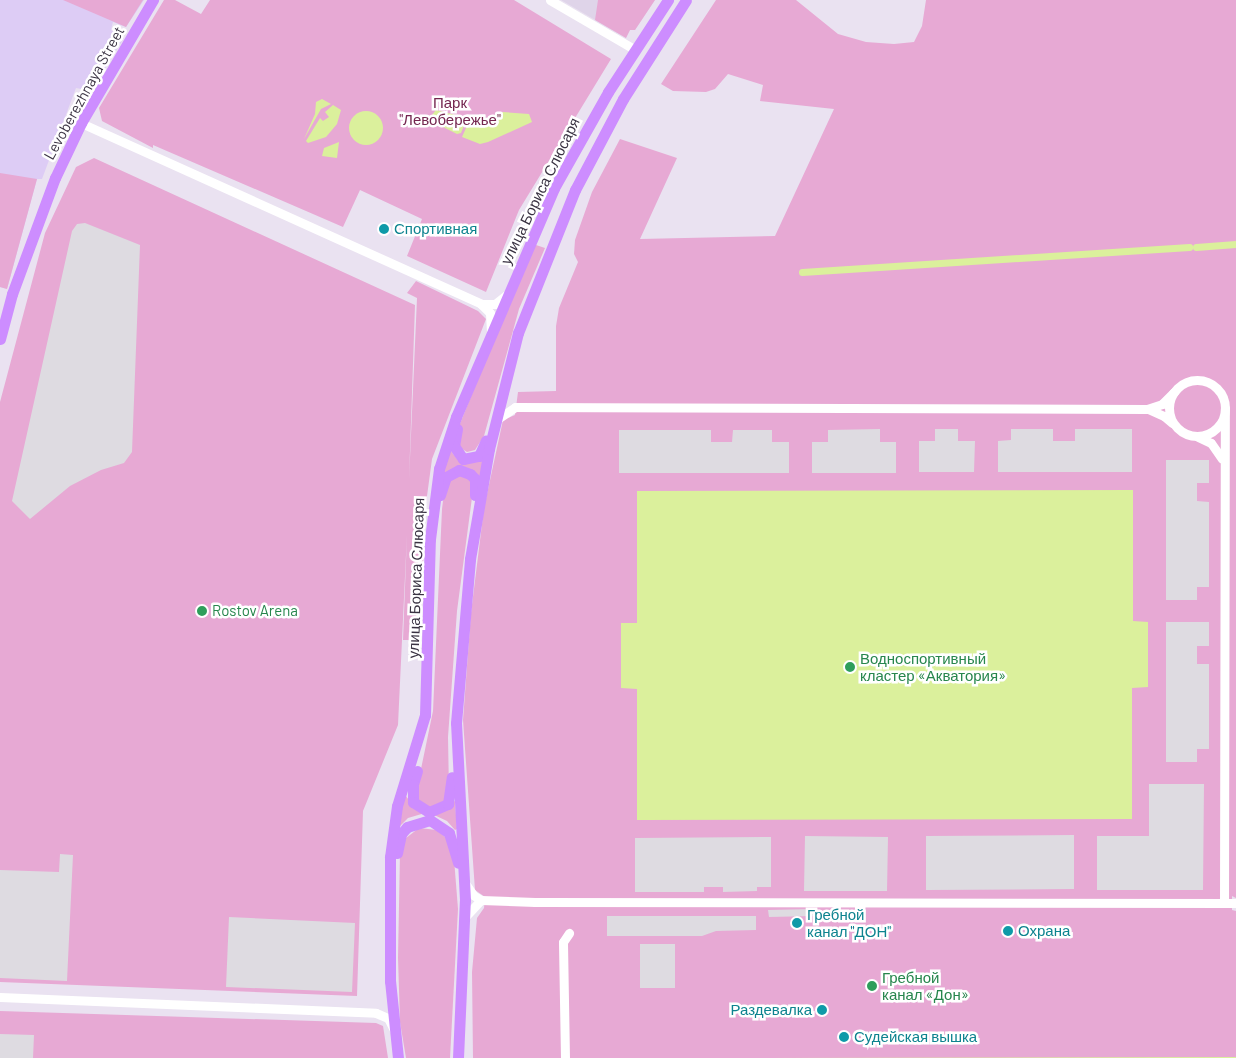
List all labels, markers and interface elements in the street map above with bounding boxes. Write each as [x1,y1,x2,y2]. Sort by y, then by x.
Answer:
street label: Levoberezhnaya Street [40,23,128,163]
park label: Парк "Левобережье" [399,93,501,128]
street label: улица Бориса Слюсаря [497,115,583,267]
place label: Спортивная [394,220,477,238]
marker: Спортивная [378,223,390,235]
street label: улица Бориса Слюсаря [404,497,428,659]
place label: Rostov Arena [212,602,298,620]
marker: Rostov Arena [196,605,208,617]
place label: Водноспортивный кластер «Акватория» [860,649,1006,684]
marker: Водноспортивный кластер «Акватория» [844,661,856,673]
place label: Гребной канал "ДОН" [807,905,891,940]
marker: Гребной канал "ДОН" [791,917,803,929]
place label: Охрана [1018,922,1070,940]
marker: Охрана [1002,925,1014,937]
place label: Гребной канал «Дон» [882,968,969,1003]
marker: Гребной канал «Дон» [866,980,878,992]
place label: Раздевалка [731,1001,812,1019]
marker: Раздевалка [816,1004,828,1016]
place label: Судейская вышка [854,1028,977,1046]
marker: Судейская вышка [838,1031,850,1043]

